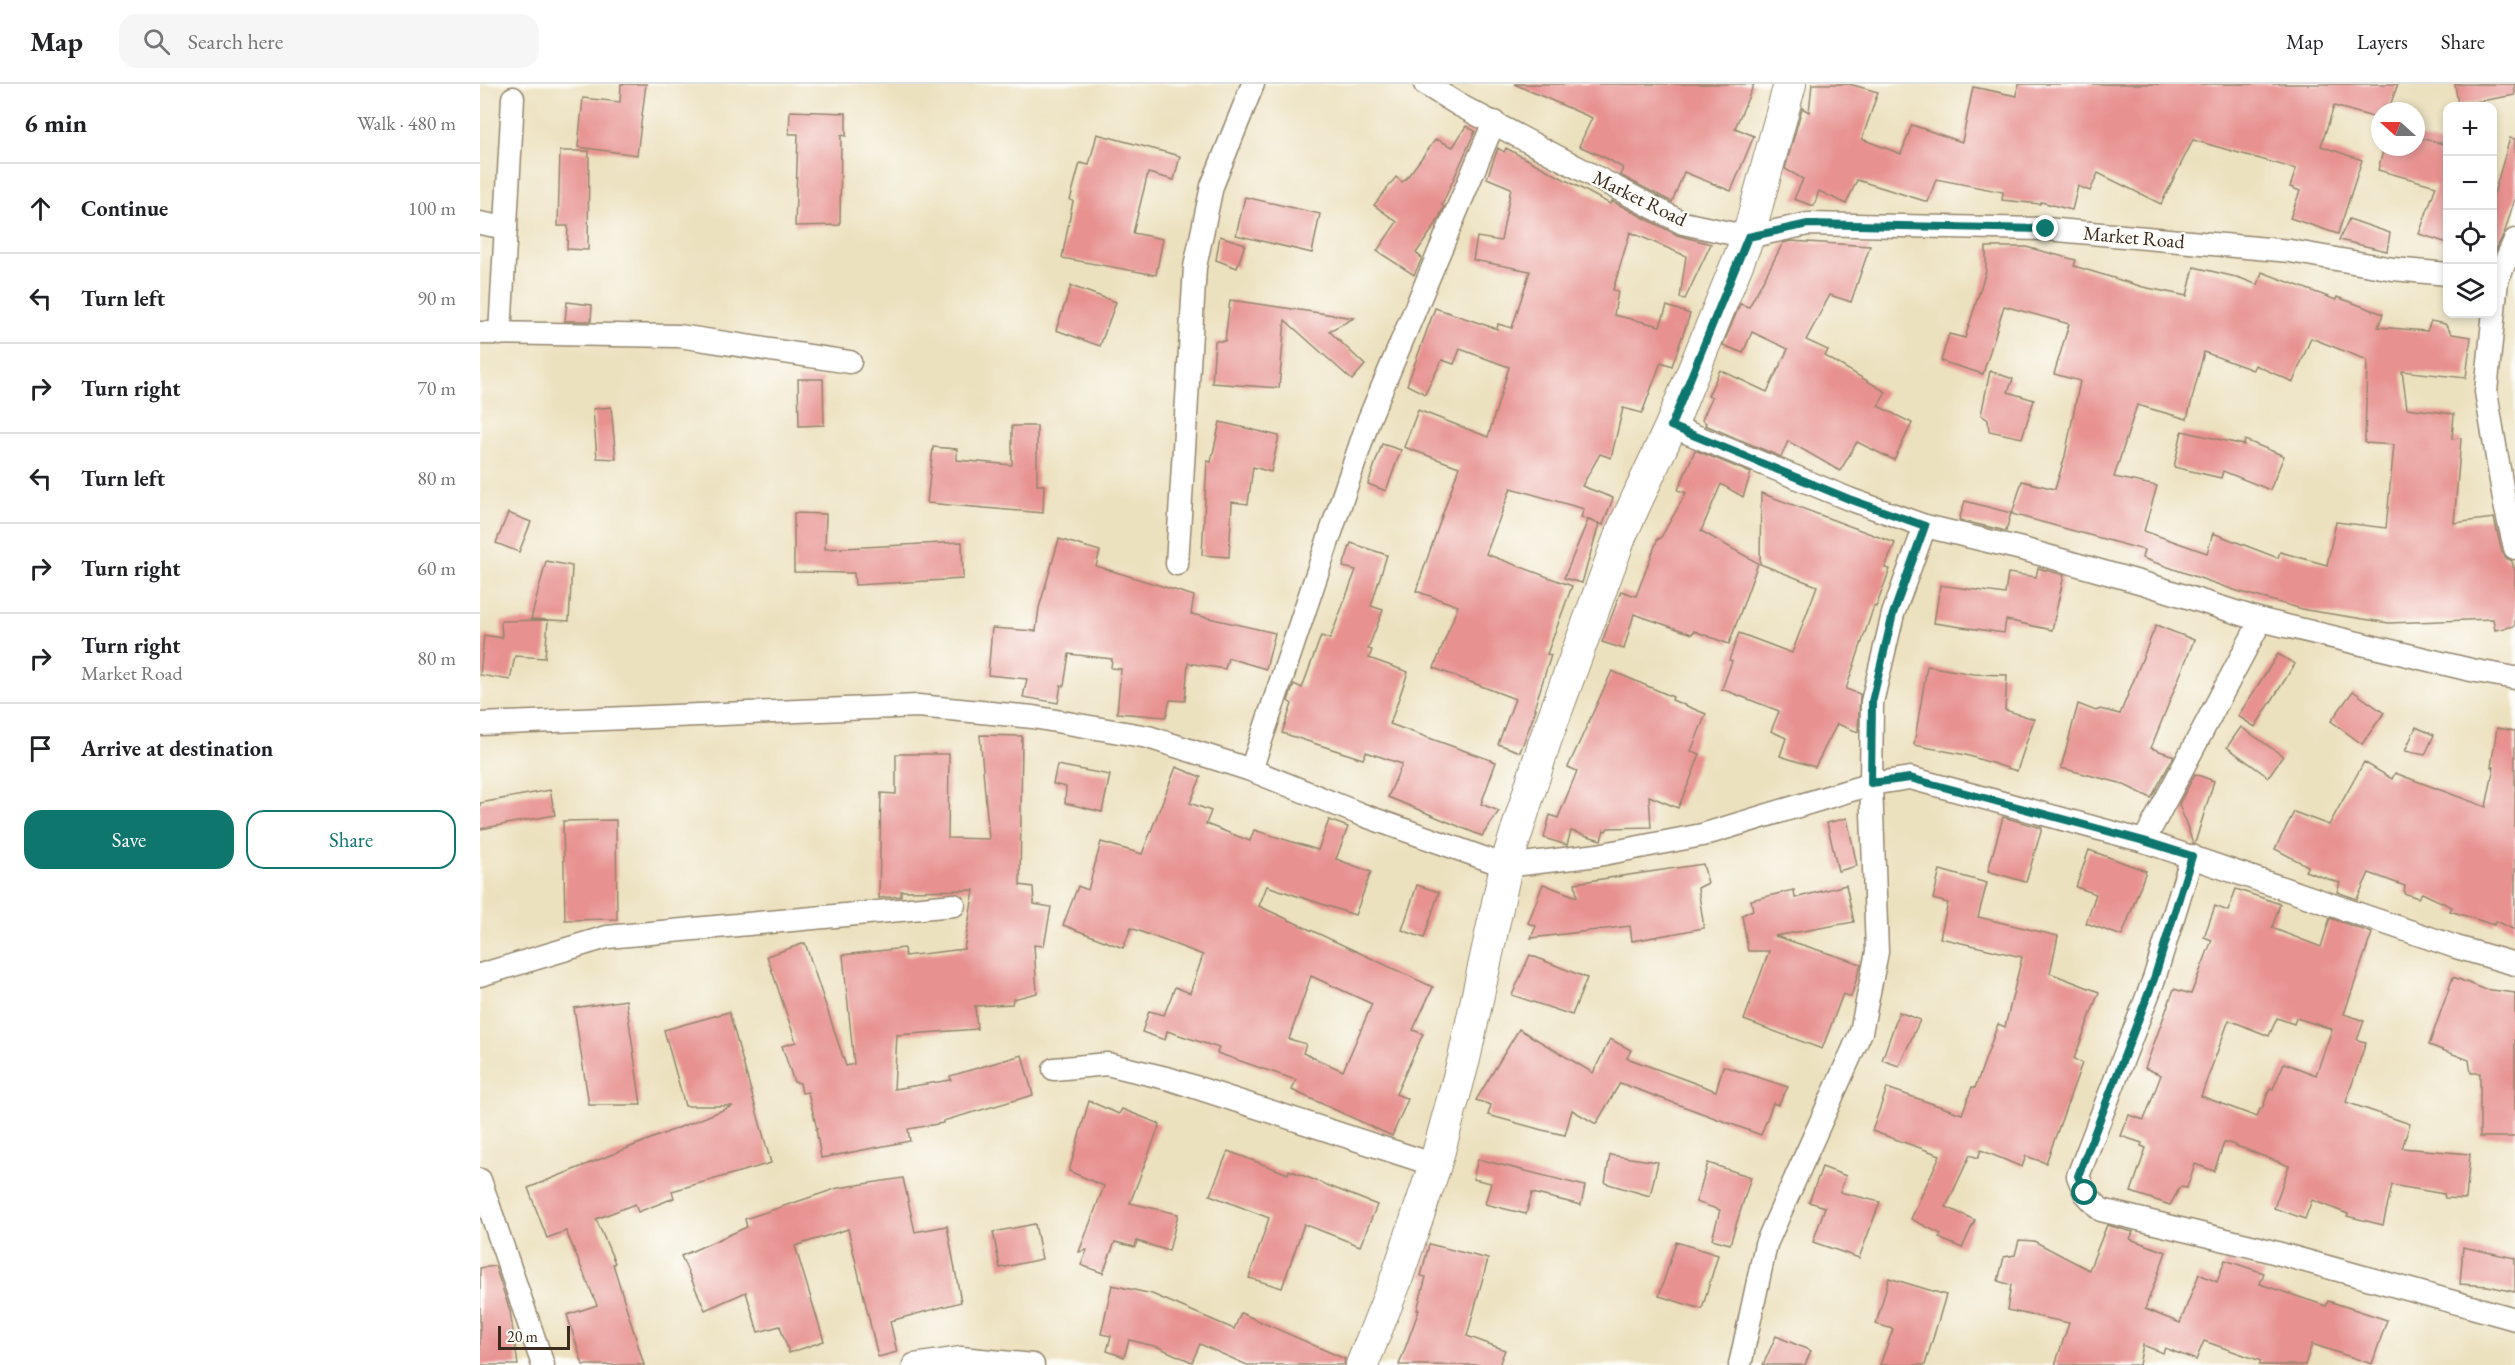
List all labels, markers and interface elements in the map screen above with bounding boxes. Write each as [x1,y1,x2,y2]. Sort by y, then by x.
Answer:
search box [119,14,539,68]
text: Map [30,23,83,59]
icon: search [140,25,173,58]
text: Search here [188,27,283,56]
text: Map [2286,28,2324,55]
text: Layers [2357,28,2408,55]
text: Share [2441,28,2485,55]
north arrow [2371,102,2425,156]
map controls [2443,102,2497,318]
button: + [2443,102,2497,156]
text: 6 min [24,106,87,140]
text: Walk · 480 m [357,110,456,136]
button: − [2443,156,2497,210]
street label: Market Road [1589,164,1692,232]
icon: ahead [24,192,57,225]
text: Continue [81,194,168,223]
text: 100 m [408,195,456,221]
button: locate [2443,210,2497,264]
route end [2032,215,2058,241]
street label: Market Road [2082,220,2187,254]
button: layers [2443,264,2497,318]
icon: left [24,282,57,315]
text: Turn left [81,284,165,313]
text: 90 m [417,285,456,311]
icon: right [24,372,57,405]
text: Turn right [81,374,180,403]
text: 70 m [417,375,456,401]
icon: left [24,462,57,495]
text: Turn left [81,464,165,493]
text: 80 m [417,465,456,491]
icon: right [24,552,57,585]
text: Turn right [81,554,180,583]
text: 60 m [417,555,456,581]
text: Turn right [81,631,180,660]
icon: right [24,642,57,675]
text: 80 m [417,645,456,671]
text: Market Road [81,660,183,686]
icon: arrive [24,732,57,765]
text: Arrive at destination [81,734,273,763]
button: Save [24,810,234,869]
button: Share [246,810,456,869]
route start [2071,1179,2097,1205]
scale bar [498,1323,570,1350]
text: 20 m [507,1326,538,1347]

